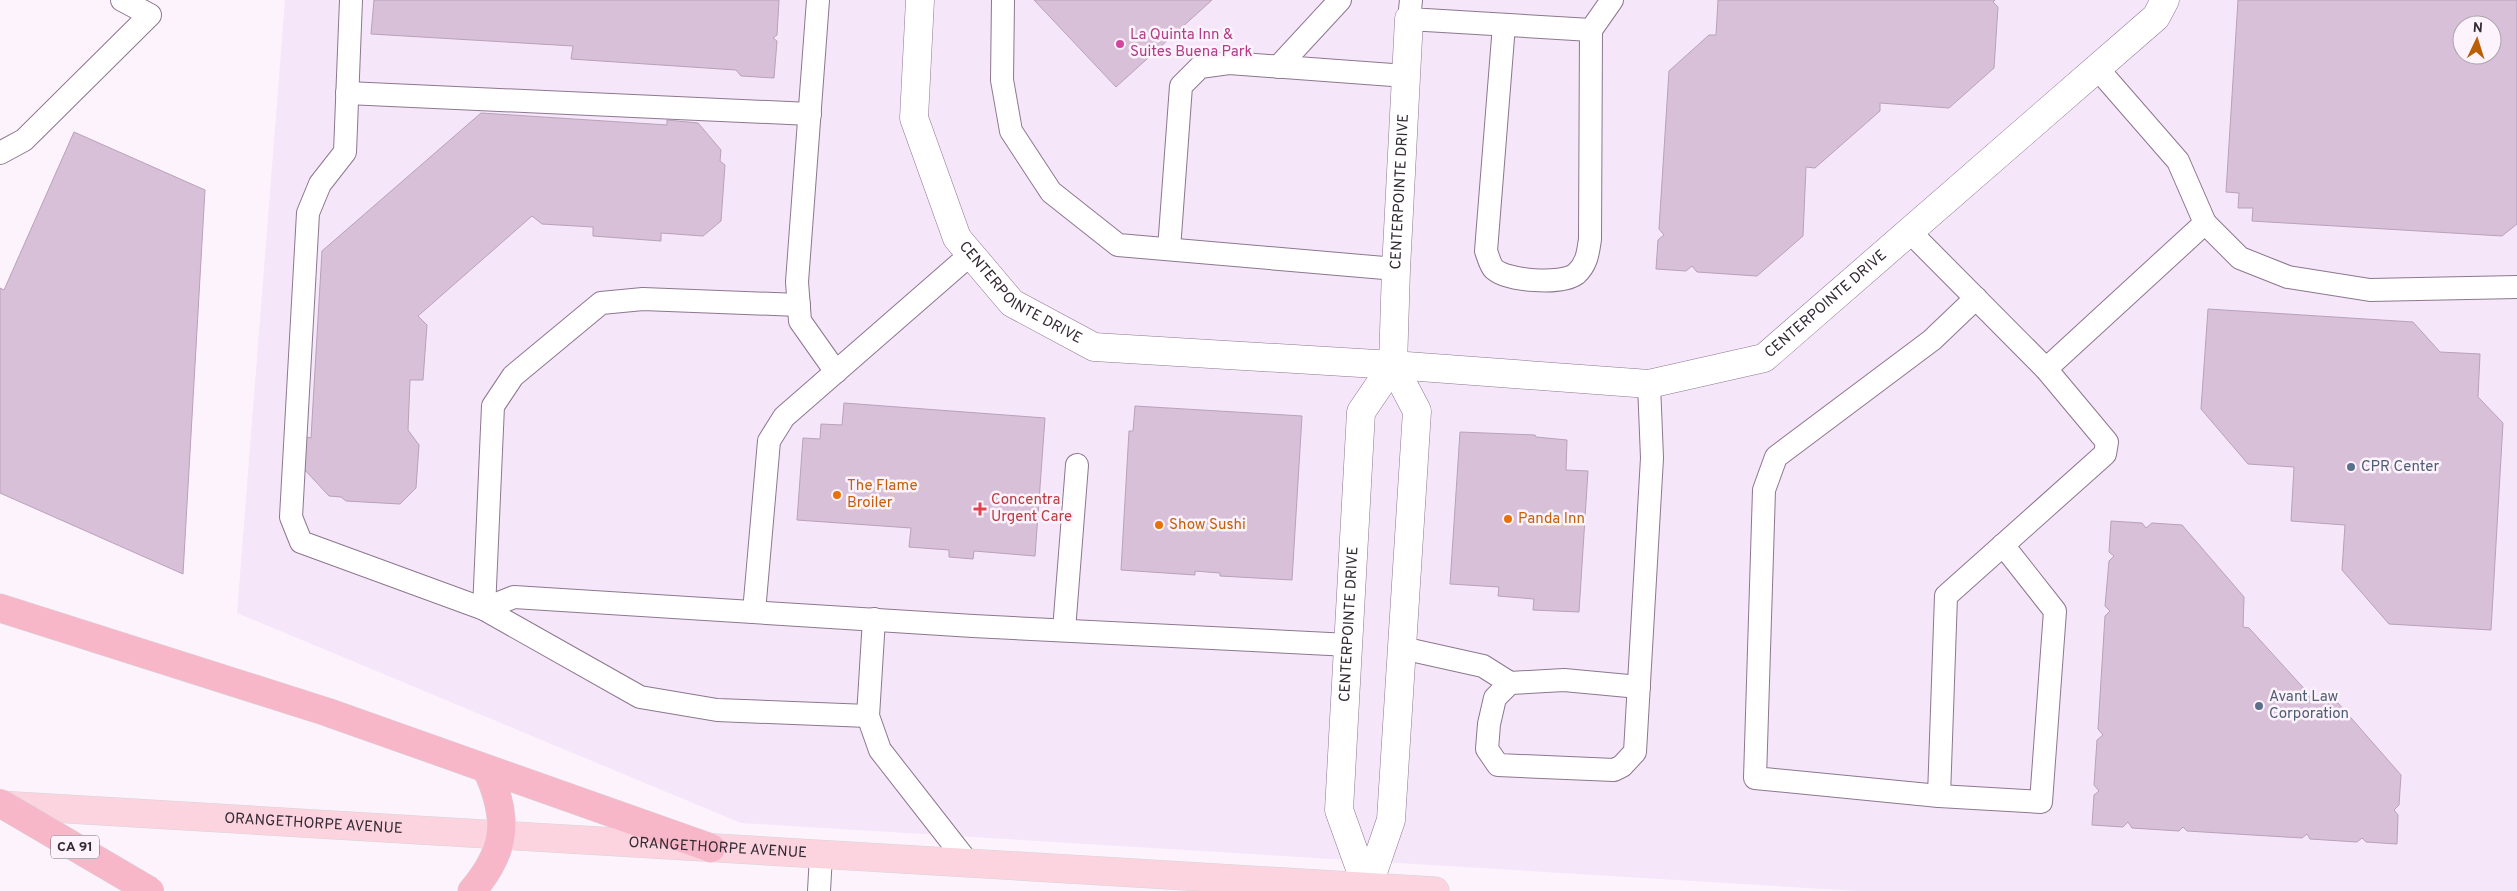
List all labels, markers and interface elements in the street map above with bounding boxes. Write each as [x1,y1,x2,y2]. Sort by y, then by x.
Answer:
north arrow [2452,15,2502,65]
text: N [2472,20,2483,37]
place label: La Quinta Inn & Suites Buena Park [1130,26,1253,62]
marker: La Quinta Inn & Suites Buena Park [1114,38,1126,50]
street label: CENTERPOINTE DRIVE [1386,113,1414,270]
street label: CENTERPOINTE DRIVE [955,238,1085,348]
street label: CENTERPOINTE DRIVE [1761,246,1891,362]
place label: CPR Center [2361,458,2439,477]
marker: CPR Center [2345,461,2357,473]
place label: The Flame Broiler [847,477,917,513]
marker: The Flame Broiler [831,489,843,501]
place label: Concentra Urgent Care [991,491,1072,527]
marker: Concentra Urgent Care [973,502,987,516]
place label: Panda Inn [1518,510,1585,529]
marker: Panda Inn [1502,513,1514,525]
place label: Show Sushi [1169,516,1246,535]
marker: Show Sushi [1153,519,1165,531]
street label: CENTERPOINTE DRIVE [1335,546,1363,703]
place label: Avant Law Corporation [2269,688,2349,724]
marker: Avant Law Corporation [2253,700,2265,712]
street label: ORANGETHORPE AVENUE [224,809,403,839]
street label: ORANGETHORPE AVENUE [628,833,808,863]
road number: CA 91 [51,836,99,859]

